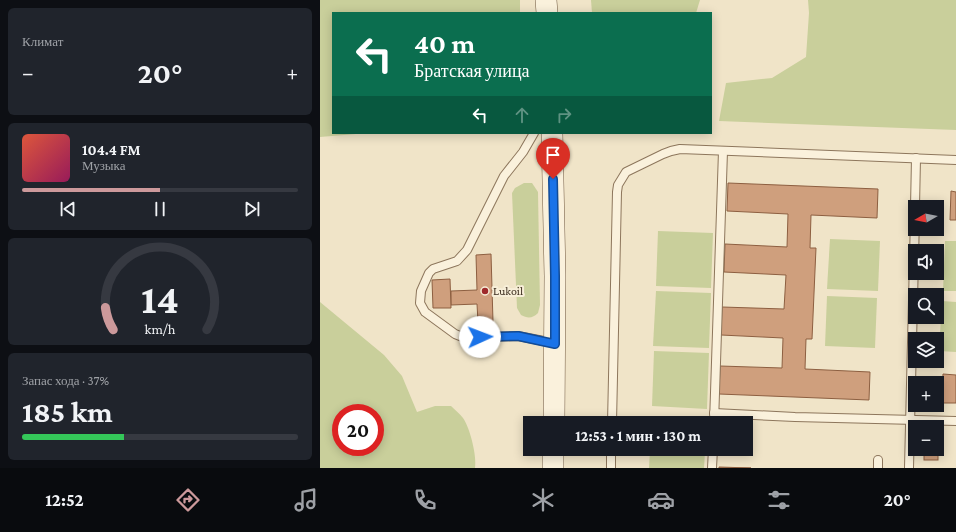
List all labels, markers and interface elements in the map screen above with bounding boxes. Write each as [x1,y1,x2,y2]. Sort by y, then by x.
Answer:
icon: left [348,28,400,80]
text: 40 m [414,28,475,59]
text: Климат [22,34,63,49]
text: 20° [137,56,183,89]
text: − [22,60,34,85]
text: + [286,60,298,85]
text: Братская улица [414,61,530,81]
icon: left [469,104,491,126]
icon: ahead [511,104,533,126]
icon: right [553,104,575,126]
pin [536,138,570,179]
text: 104.4 FM [82,142,141,158]
icon: arrive [542,144,564,166]
text: Музыка [82,158,126,173]
icon: previous [57,198,79,220]
icon: pause [149,198,171,220]
icon: next [241,198,263,220]
north arrow [908,200,944,236]
map controls [908,200,944,456]
button: sound [908,244,944,280]
text: 14 [141,275,179,321]
place label: Lukoil [493,284,523,298]
marker: Lukoil [480,286,490,296]
button: search [908,288,944,324]
position arrow [459,316,501,358]
text: km/h [145,320,176,336]
button: layers [908,332,944,368]
text: Запас хода · 37% [22,373,109,388]
button: + [908,376,944,412]
text: 185 km [22,395,113,428]
speed limit sign: 20 [332,404,384,456]
button: − [908,420,944,456]
text: 12:53 · 1 мин · 130 m [575,428,701,444]
icon: directions [174,486,202,514]
icon: music [292,486,320,514]
icon: phone [411,486,439,514]
icon: climate [529,486,557,514]
icon: car [647,486,675,514]
icon: filters [765,486,793,514]
text: 12:52 [45,490,84,510]
text: 20° [884,490,911,510]

